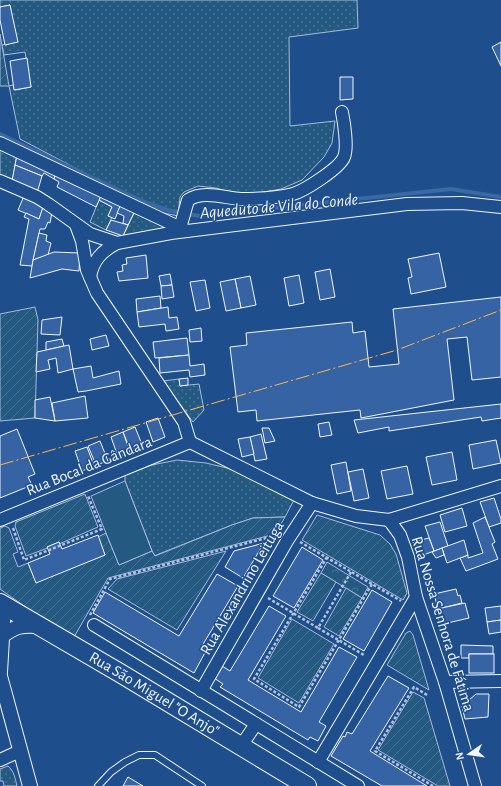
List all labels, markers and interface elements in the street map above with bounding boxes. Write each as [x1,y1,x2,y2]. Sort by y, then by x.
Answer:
water label: Aqueduto de Vila do Conde [198,191,359,222]
street label: Rua Bocal da Gândara [24,433,154,499]
street label: Rua Alexandrino Leituga [197,518,287,658]
street label: Rua Nossa Senhora de Fátima [409,534,477,714]
street label: Rua São Miguel "O Anjo" [86,649,222,739]
north arrow [449,734,489,774]
text: N [454,751,466,761]

